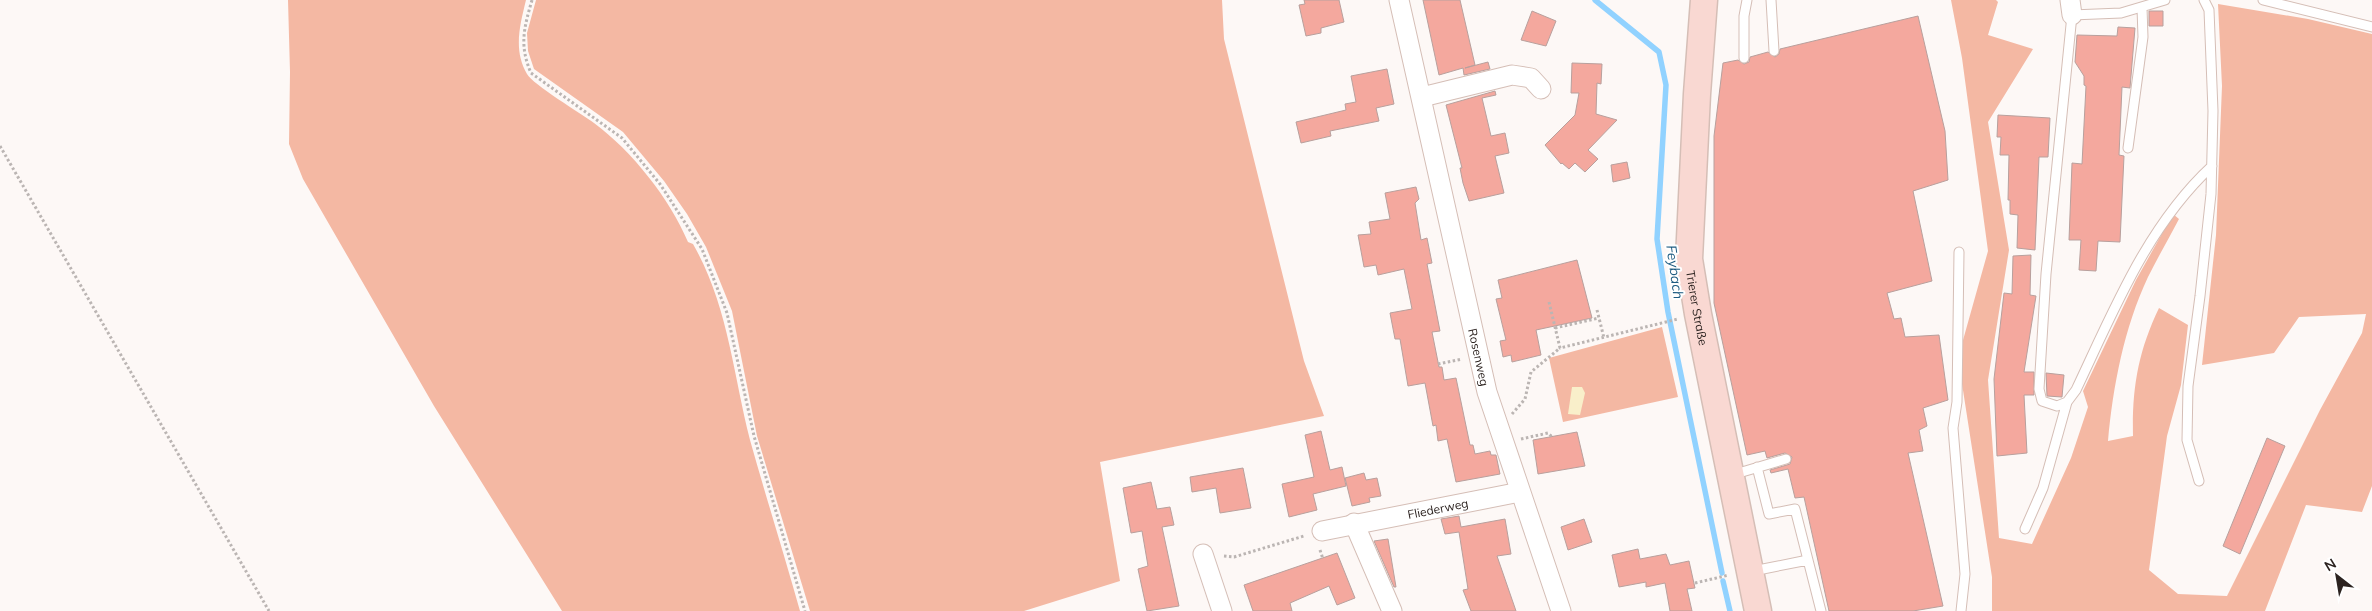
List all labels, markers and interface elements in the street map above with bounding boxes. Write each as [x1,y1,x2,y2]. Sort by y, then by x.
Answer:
water label: Feybach [1662,244,1688,300]
street label: Trierer Straße [1683,269,1712,347]
street label: Rosenweg [1465,327,1493,387]
street label: Fliederweg [1406,495,1469,522]
north arrow [2312,551,2362,601]
text: N [2321,554,2339,575]

